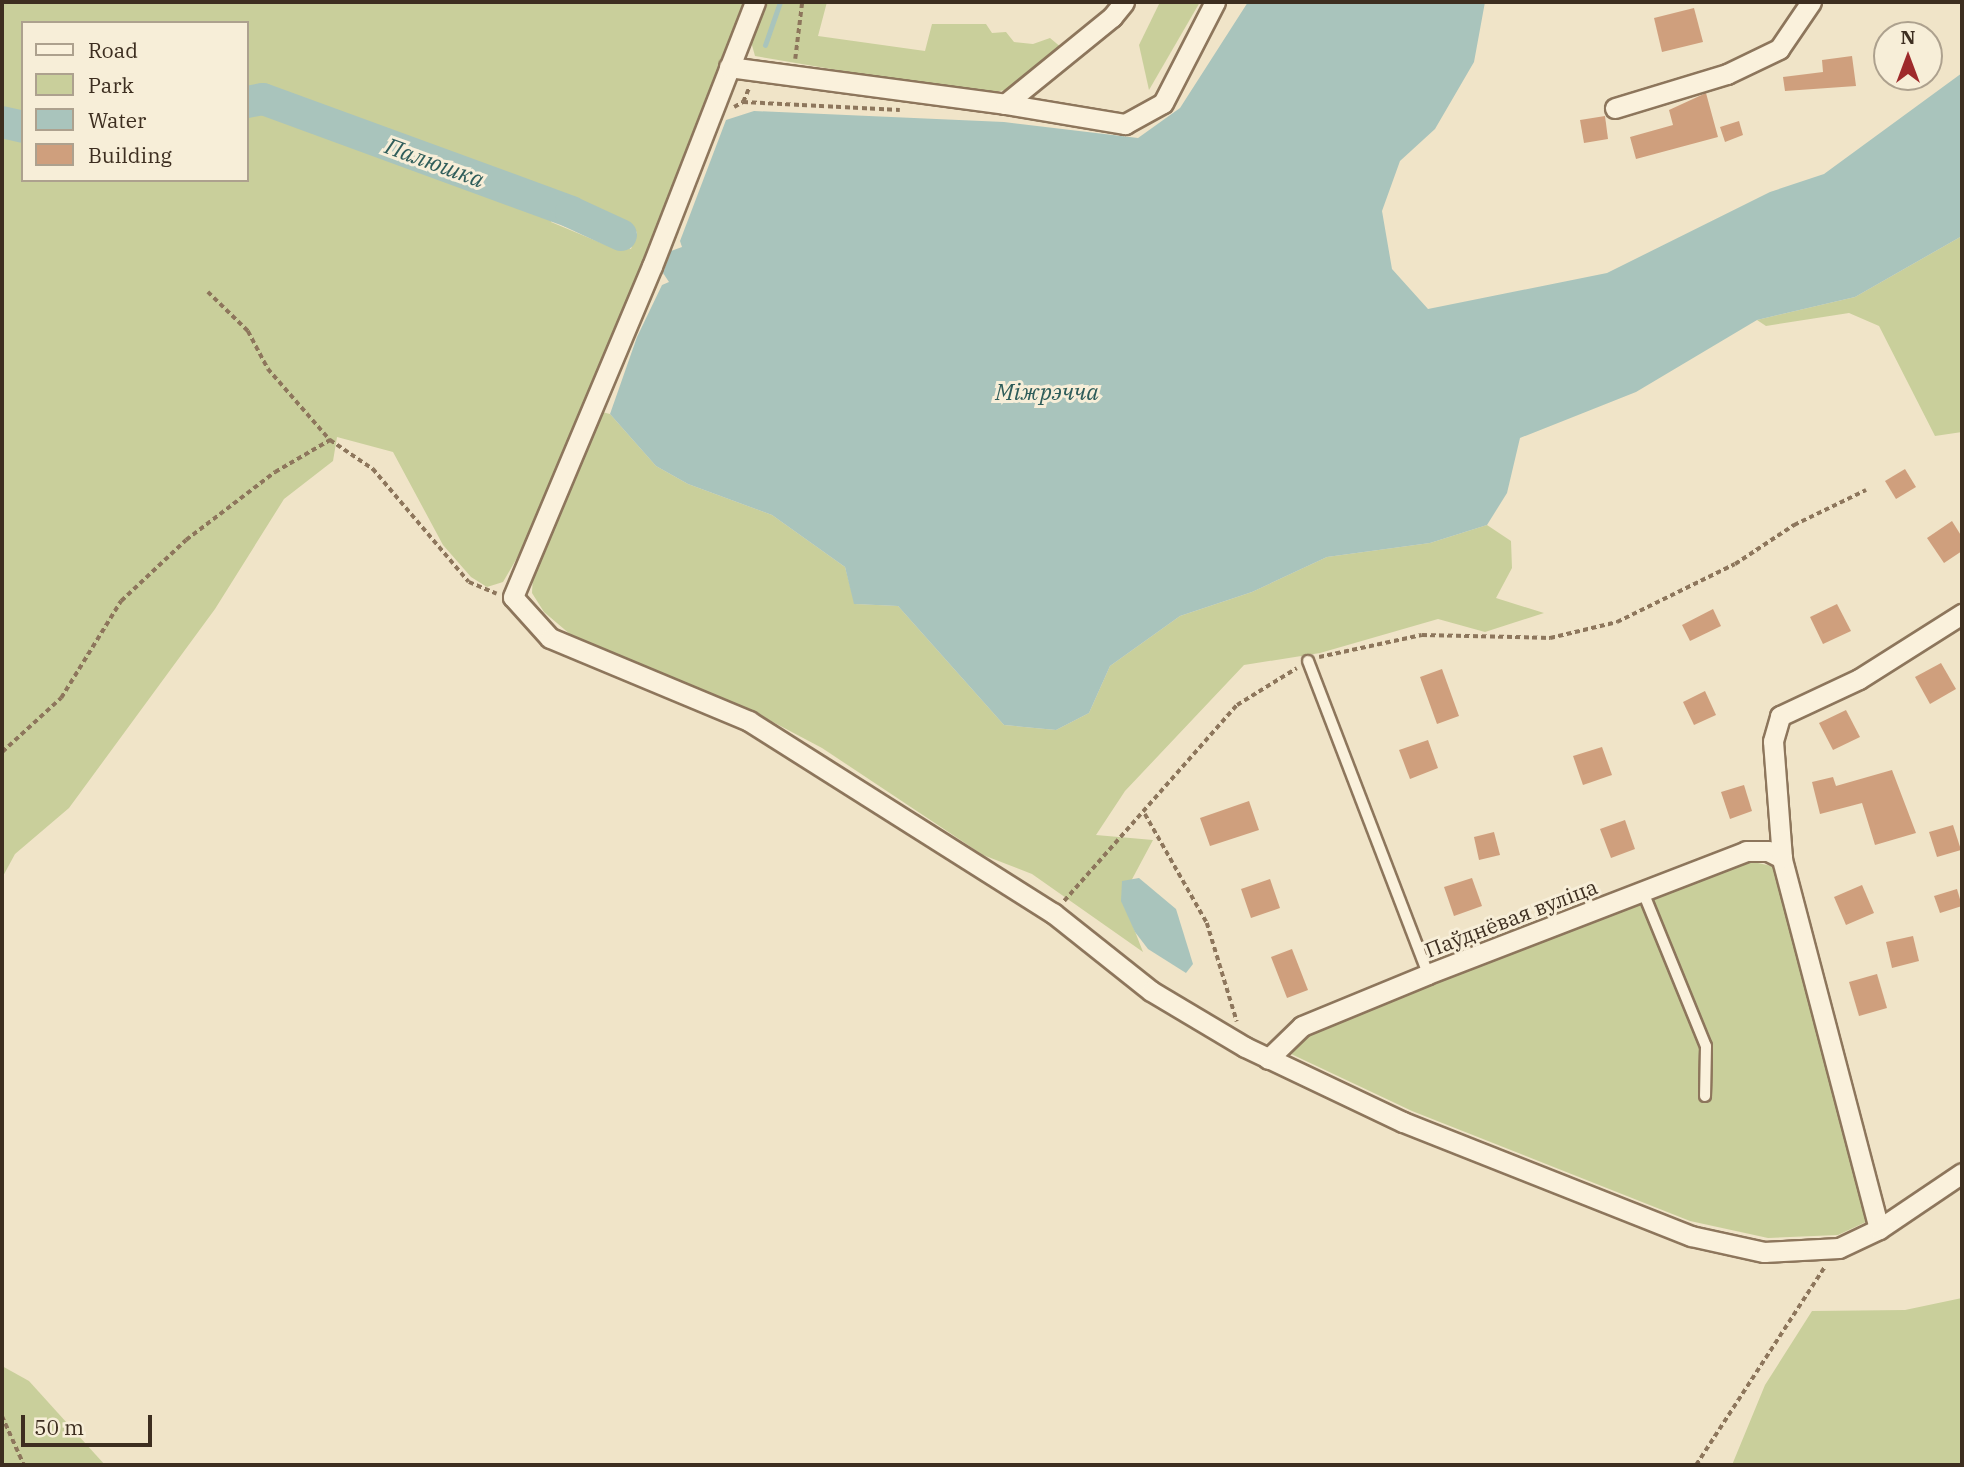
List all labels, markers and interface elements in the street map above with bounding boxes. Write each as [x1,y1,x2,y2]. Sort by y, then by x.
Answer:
legend [21,21,248,182]
north arrow [1873,21,1943,91]
text: N [1900,25,1916,49]
text: Road [88,36,138,64]
text: Park [88,71,134,99]
text: Water [88,106,146,134]
water label: Палюшка [382,131,488,193]
text: Building [88,141,172,169]
water label: Міжрэчча [995,377,1099,405]
street label: Паўднёвая вуліца [1421,873,1601,963]
scale bar [24,1400,156,1444]
text: 50 m [34,1413,84,1441]

